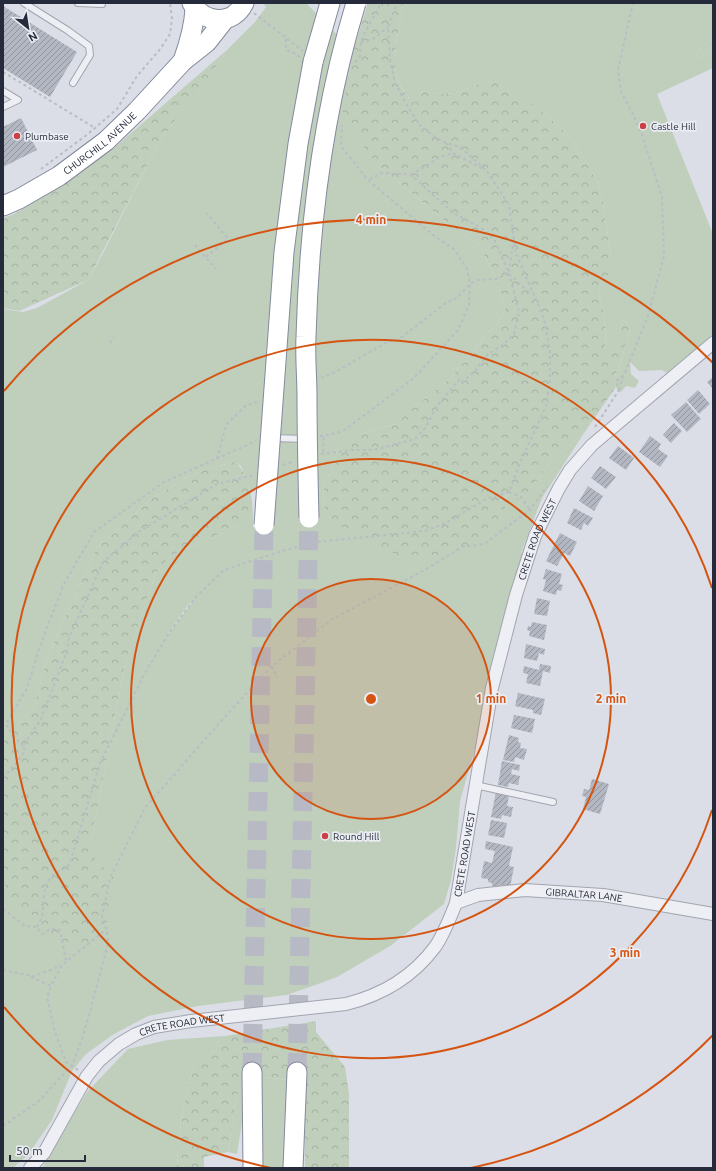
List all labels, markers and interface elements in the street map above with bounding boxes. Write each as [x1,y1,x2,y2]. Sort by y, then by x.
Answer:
north arrow [8,8,48,48]
text: N [26,29,40,44]
street label: CHURCHILL AVENUE [61,109,139,177]
marker: Castle Hill [638,121,648,131]
place label: Castle Hill [651,121,696,132]
marker: Plumbase [12,131,22,141]
place label: Plumbase [25,131,69,142]
text: 4 min [356,213,386,226]
street label: CRETE ROAD WEST [516,496,558,581]
centre of rings [364,692,378,706]
text: 1 min [476,692,506,705]
text: 2 min [596,692,626,705]
street label: CRETE ROAD WEST [452,810,477,898]
marker: Round Hill [320,831,330,841]
place label: Round Hill [333,831,380,842]
street label: GIBRALTAR LANE [545,886,624,904]
text: 3 min [610,946,640,959]
street label: CRETE ROAD WEST [137,1012,226,1038]
scale bar [10,1137,85,1163]
text: 50 m [16,1144,43,1157]

